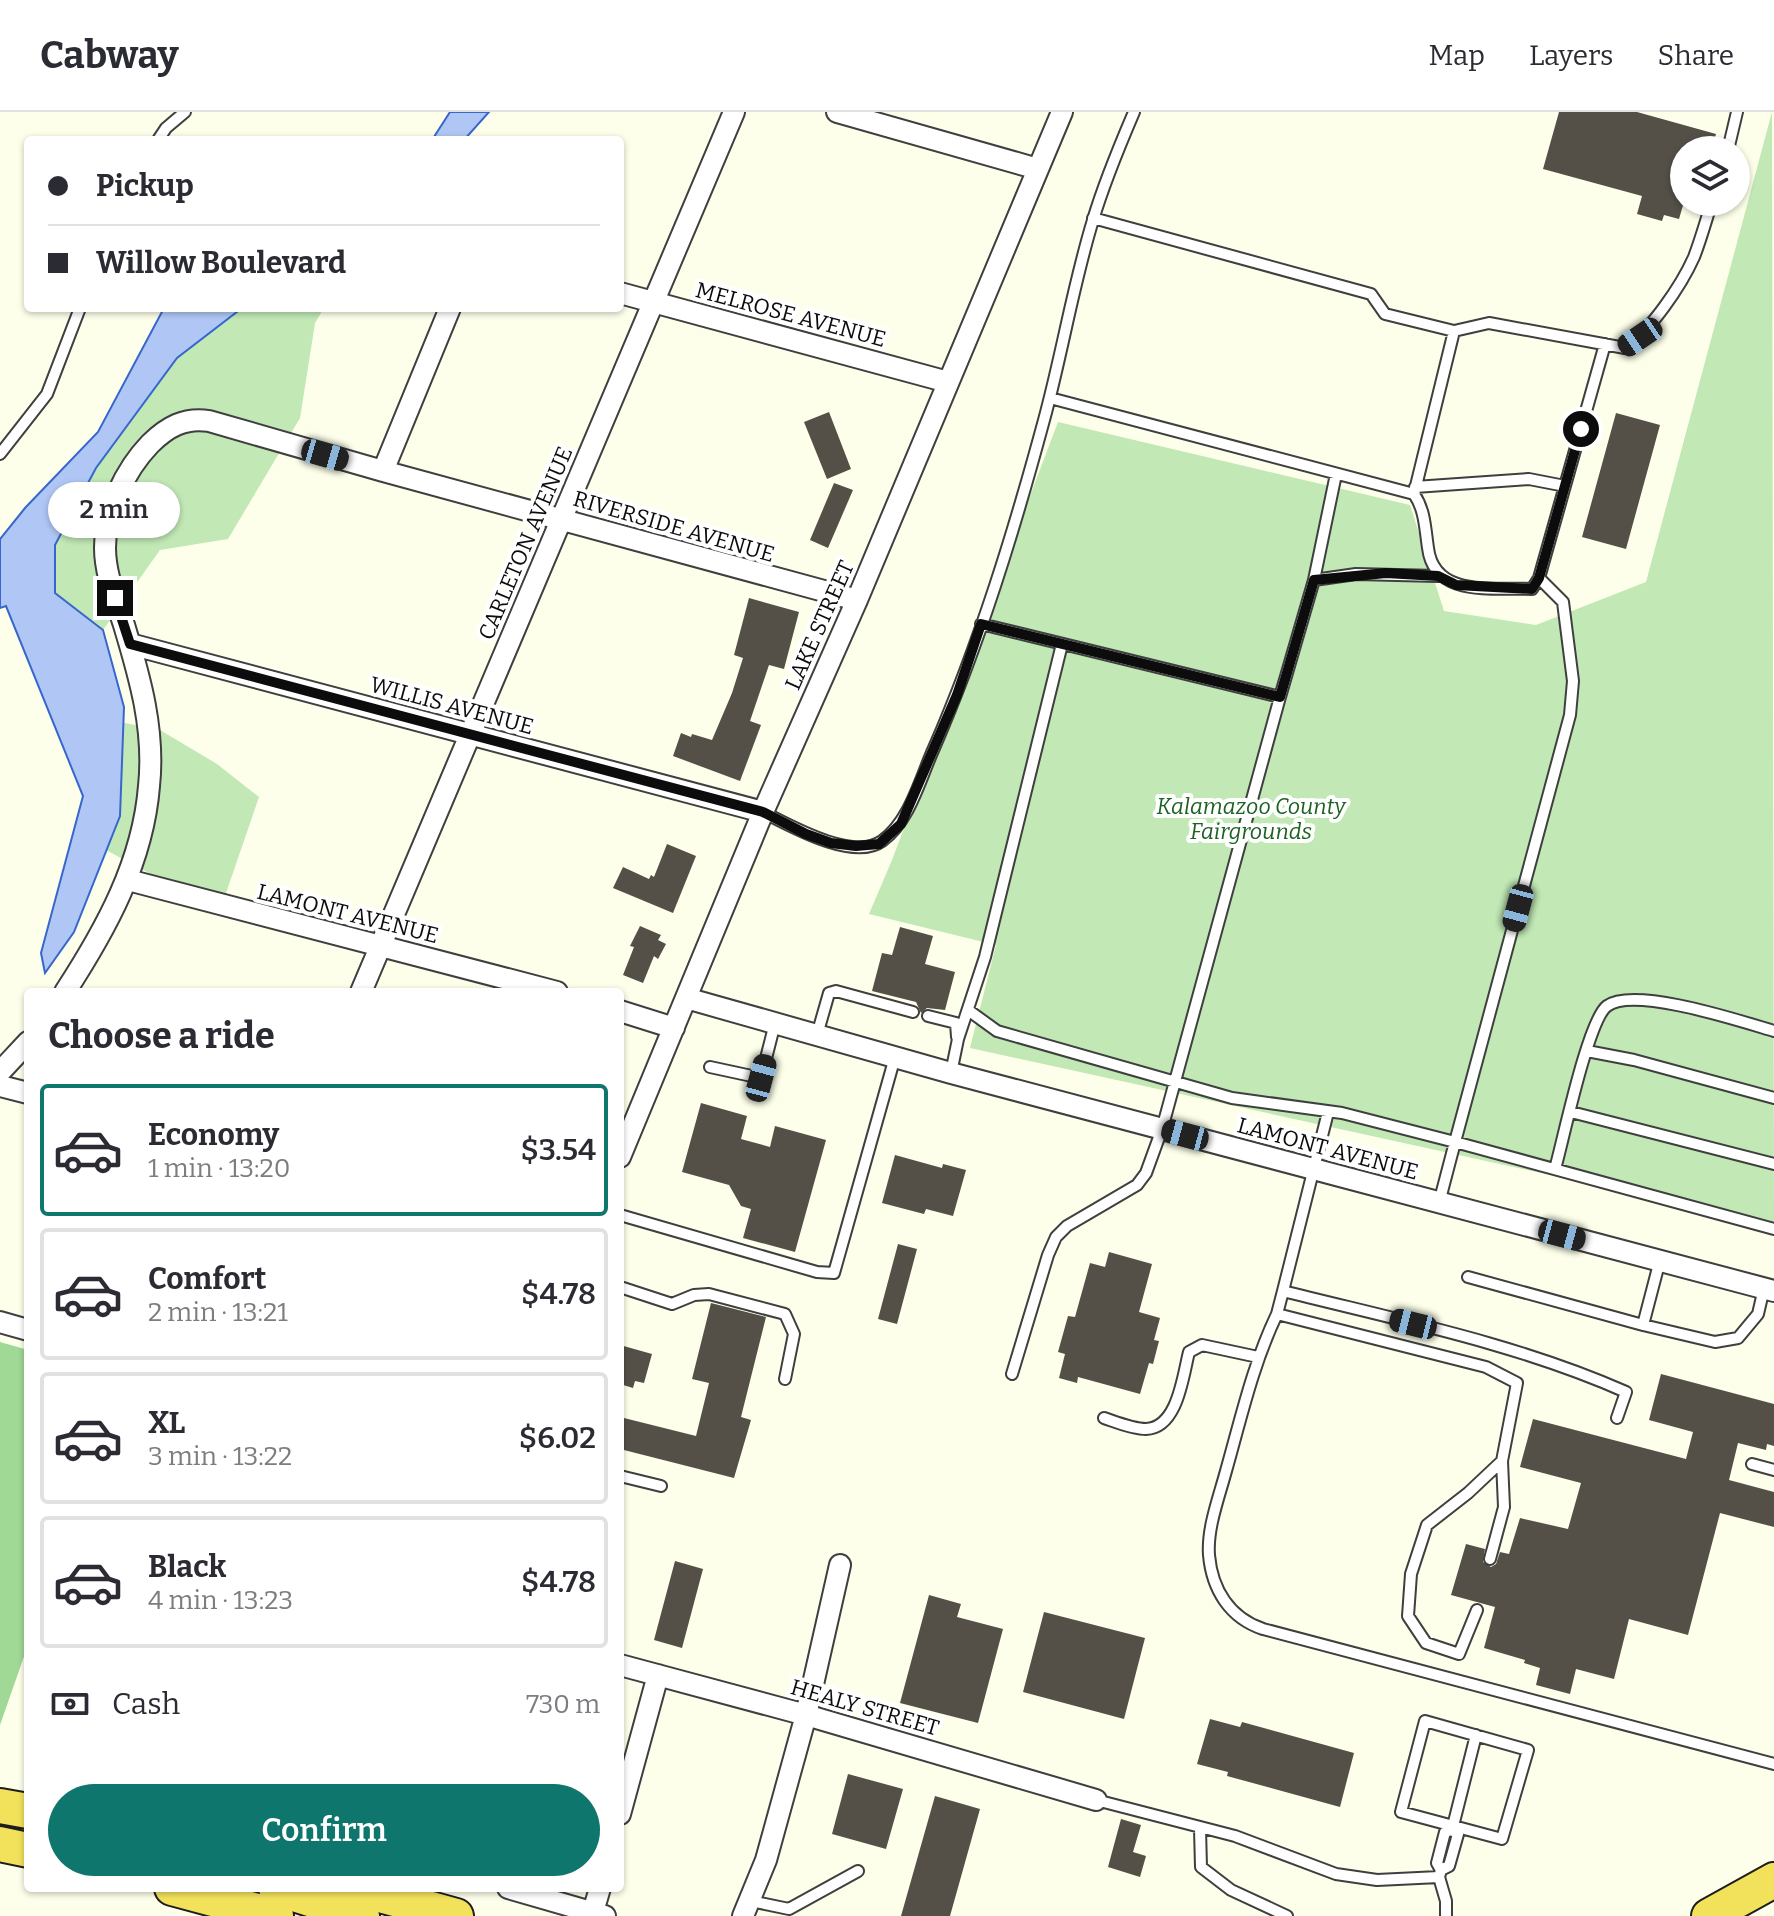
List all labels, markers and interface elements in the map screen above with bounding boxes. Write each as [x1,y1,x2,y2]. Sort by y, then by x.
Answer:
text: Cabway [40,32,179,78]
text: Map [1428,39,1485,72]
text: Layers [1529,39,1613,72]
text: Share [1657,39,1734,72]
map controls [1670,136,1750,216]
button: layers [1670,136,1750,216]
text: Pickup [96,168,194,204]
text: Willow Boulevard [96,245,346,281]
street label: MELROSE AVENUE [693,276,889,353]
car [1613,314,1667,360]
route start [1563,411,1599,447]
car [299,437,351,473]
street label: CARLETON AVENUE [473,442,578,644]
callout: 2 min [49,482,181,538]
street label: RIVERSIDE AVENUE [570,485,778,568]
text: 2 min [80,494,148,525]
street label: LAKE STREET [779,556,860,694]
route end [97,580,133,616]
street label: WILLIS AVENUE [367,671,537,740]
park label: Kalamazoo County Fairgrounds [1157,793,1347,845]
street label: LAMONT AVENUE [254,878,441,949]
car [1500,882,1536,934]
text: Choose a ride [48,1014,275,1058]
car [743,1052,779,1104]
street label: LAMONT AVENUE [1234,1111,1421,1186]
icon: car [52,1114,124,1186]
text: Economy [148,1117,279,1153]
car [1159,1117,1211,1153]
text: $3.54 [521,1132,596,1168]
text: 1 min · 13:20 [148,1153,290,1184]
car [1536,1217,1588,1253]
icon: car [52,1258,124,1330]
text: Comfort [148,1261,266,1297]
text: $4.78 [521,1276,596,1312]
text: 2 min · 13:21 [148,1297,288,1328]
car [1387,1307,1439,1341]
icon: car [52,1402,124,1474]
text: XL [148,1405,185,1441]
text: $6.02 [519,1420,596,1456]
text: 3 min · 13:22 [148,1441,292,1472]
icon: car [52,1546,124,1618]
text: Black [148,1549,226,1585]
text: $4.78 [521,1564,596,1600]
text: 4 min · 13:23 [148,1585,293,1616]
street label: HEALY STREET [788,1673,942,1742]
icon: cash [48,1682,92,1726]
text: Cash [112,1686,180,1722]
text: 730 m [526,1689,600,1720]
button: Confirm [48,1784,600,1876]

